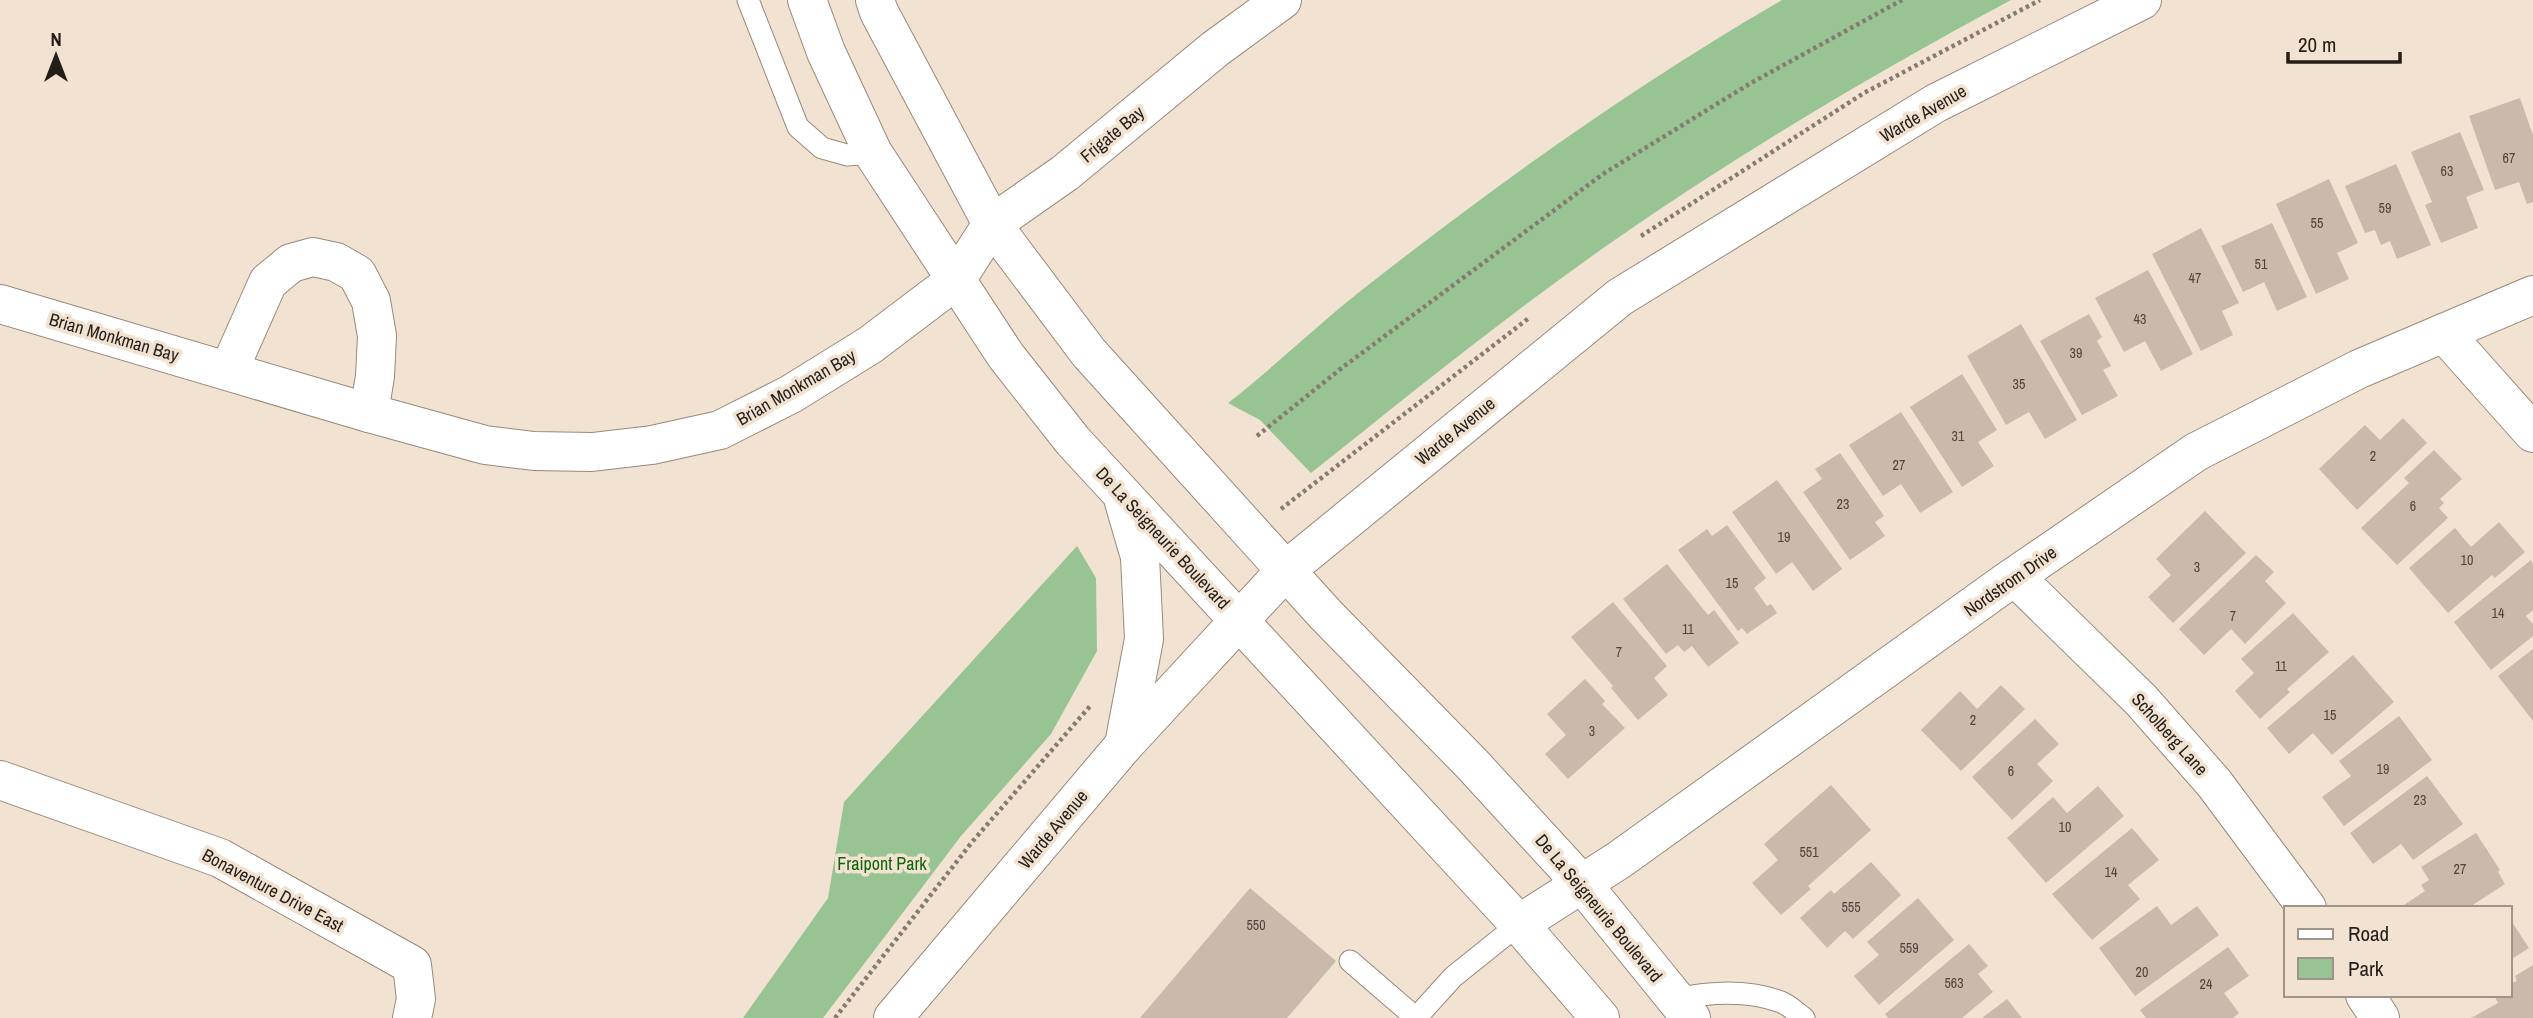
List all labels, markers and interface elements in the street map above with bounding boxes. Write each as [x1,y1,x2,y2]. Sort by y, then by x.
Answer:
north arrow [21,21,91,91]
scale bar [2288,21,2400,65]
text: N [50,26,62,52]
text: 20 m [2298,30,2336,59]
street label: Warde Avenue [1875,78,1971,148]
street label: Frigate Bay [1075,100,1150,168]
house number: 67 [2503,149,2515,167]
house number: 63 [2441,162,2453,180]
house number: 59 [2379,199,2391,217]
house number: 55 [2311,214,2323,232]
house number: 51 [2255,255,2268,273]
house number: 47 [2189,269,2201,287]
street label: Brian Monkman Bay [46,307,182,368]
house number: 43 [2134,310,2146,328]
street label: Brian Monkman Bay [732,342,861,431]
house number: 39 [2070,344,2082,362]
house number: 35 [2013,375,2025,393]
street label: Warde Avenue [1410,391,1500,471]
house number: 31 [1952,427,1965,445]
house number: 2 [2370,447,2376,465]
house number: 27 [1893,456,1905,474]
street label: De La Seigneurie Boulevard [1090,461,1236,615]
house number: 23 [1837,495,1849,513]
house number: 6 [2410,497,2416,515]
house number: 19 [1778,528,1790,546]
street label: Nordstrom Drive [1958,540,2062,622]
house number: 10 [2461,551,2473,569]
house number: 3 [2194,558,2200,576]
house number: 15 [1726,574,1738,592]
house number: 14 [2492,604,2505,622]
house number: 7 [2230,607,2236,625]
house number: 11 [1682,620,1695,638]
house number: 7 [1616,643,1622,661]
house number: 11 [2275,657,2288,675]
street label: Scholberg Lane [2126,687,2214,781]
house number: 15 [2324,706,2336,724]
house number: 2 [1970,711,1976,729]
house number: 3 [1589,722,1595,740]
house number: 19 [2377,760,2389,778]
house number: 6 [2008,762,2014,780]
street label: Warde Avenue [1013,784,1093,874]
house number: 23 [2414,791,2426,809]
house number: 10 [2059,818,2071,836]
street label: De La Seigneurie Boulevard [1530,829,1668,987]
street label: Bonaventure Drive East [198,842,348,938]
house number: 551 [1799,843,1819,861]
park label: Fraipont Park [837,851,927,876]
house number: 27 [2454,860,2466,878]
house number: 14 [2105,863,2118,881]
house number: 555 [1841,898,1861,916]
legend [2284,906,2512,997]
house number: 550 [1246,916,1266,934]
text: Road [2348,919,2389,948]
house number: 559 [1899,939,1919,957]
text: Park [2348,954,2384,983]
house number: 20 [2136,963,2148,981]
house number: 563 [1944,974,1964,992]
house number: 24 [2200,975,2213,993]

